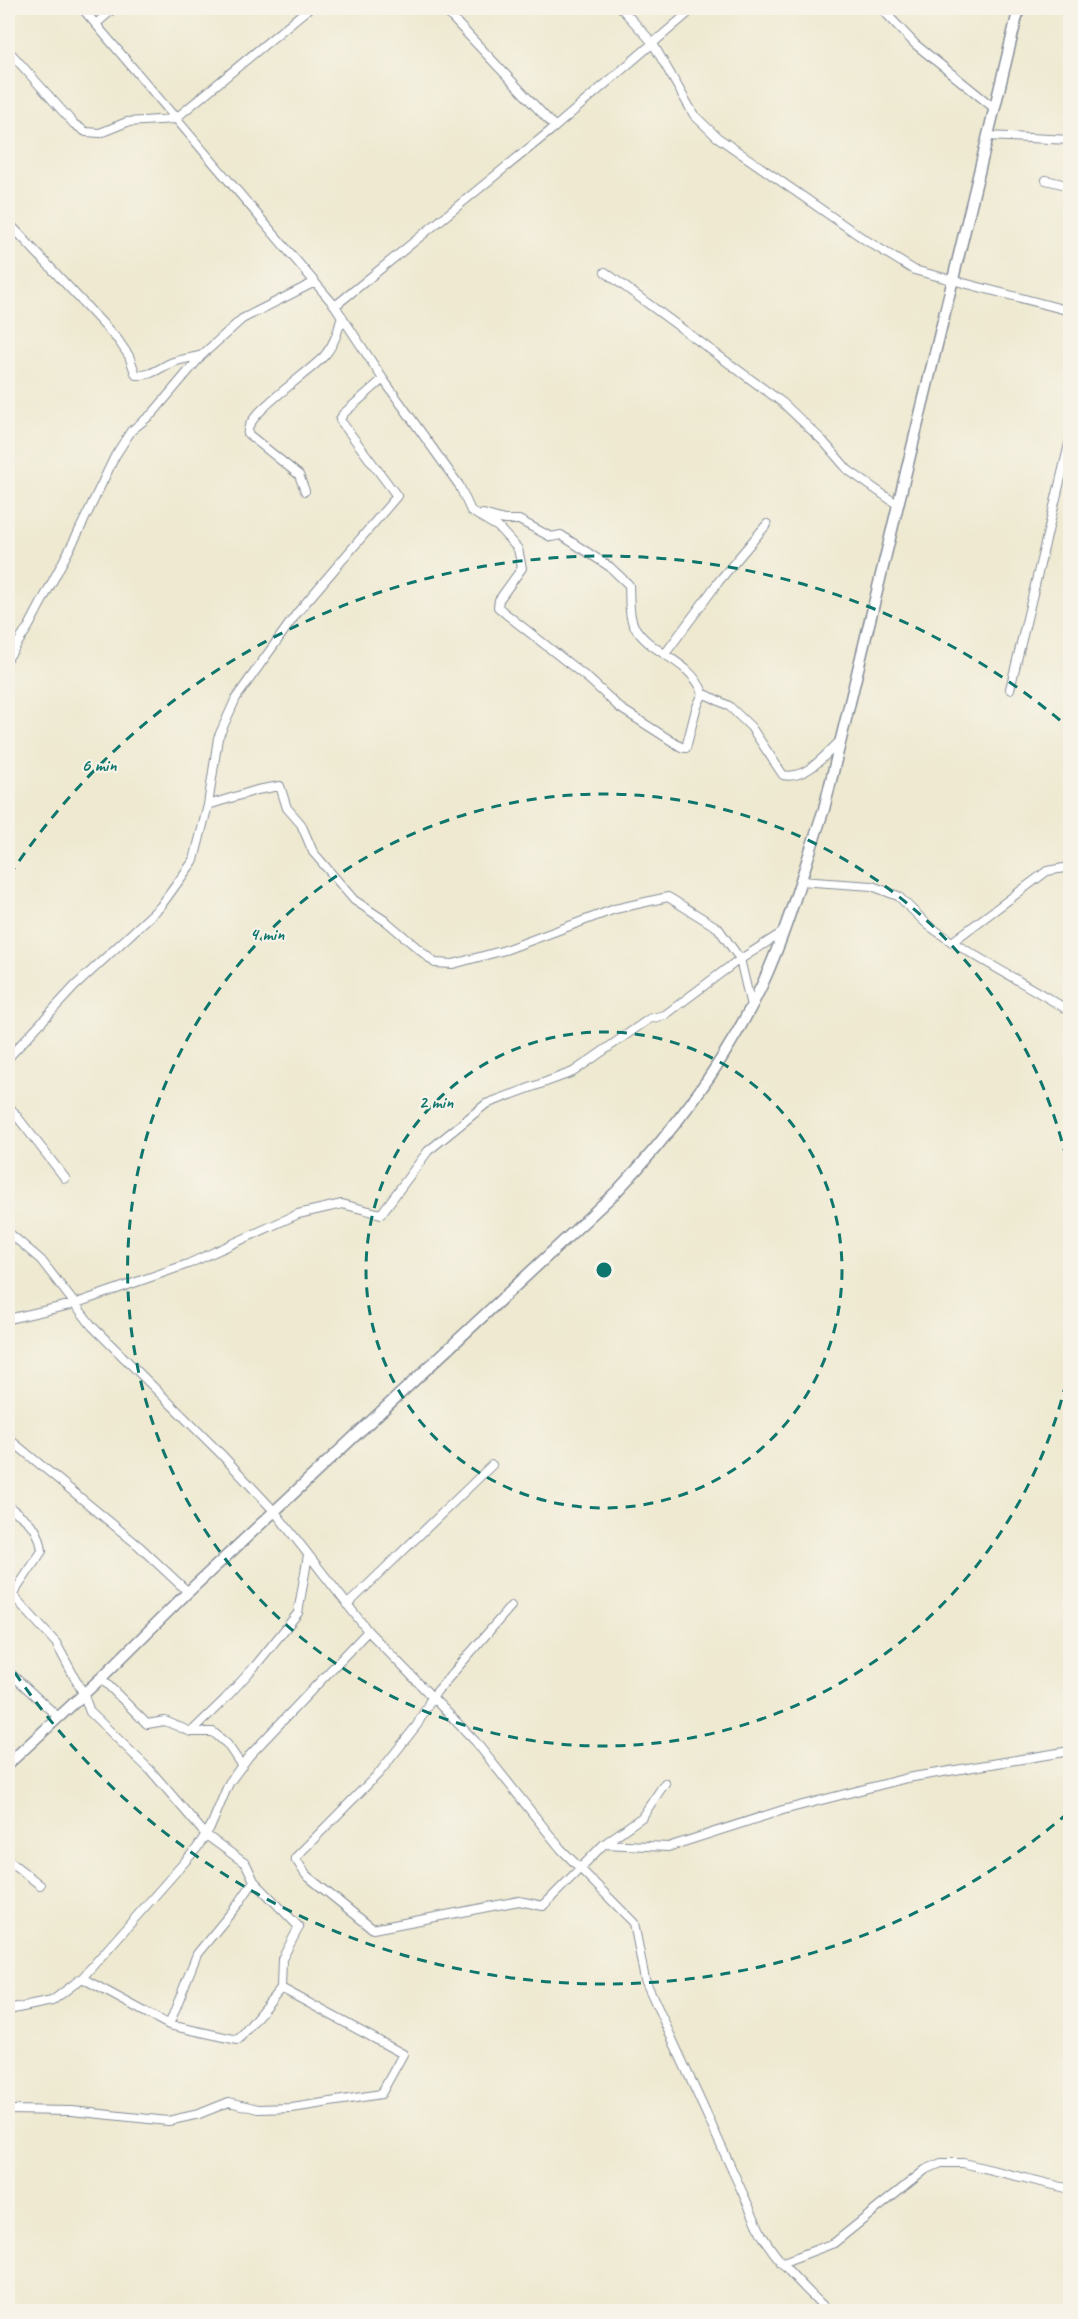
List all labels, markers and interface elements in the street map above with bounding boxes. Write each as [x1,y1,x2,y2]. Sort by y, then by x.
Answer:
text: 6 min [82,754,117,776]
text: 4 min [250,923,285,945]
text: 2 min [419,1091,454,1113]
centre of rings [594,1260,614,1280]

